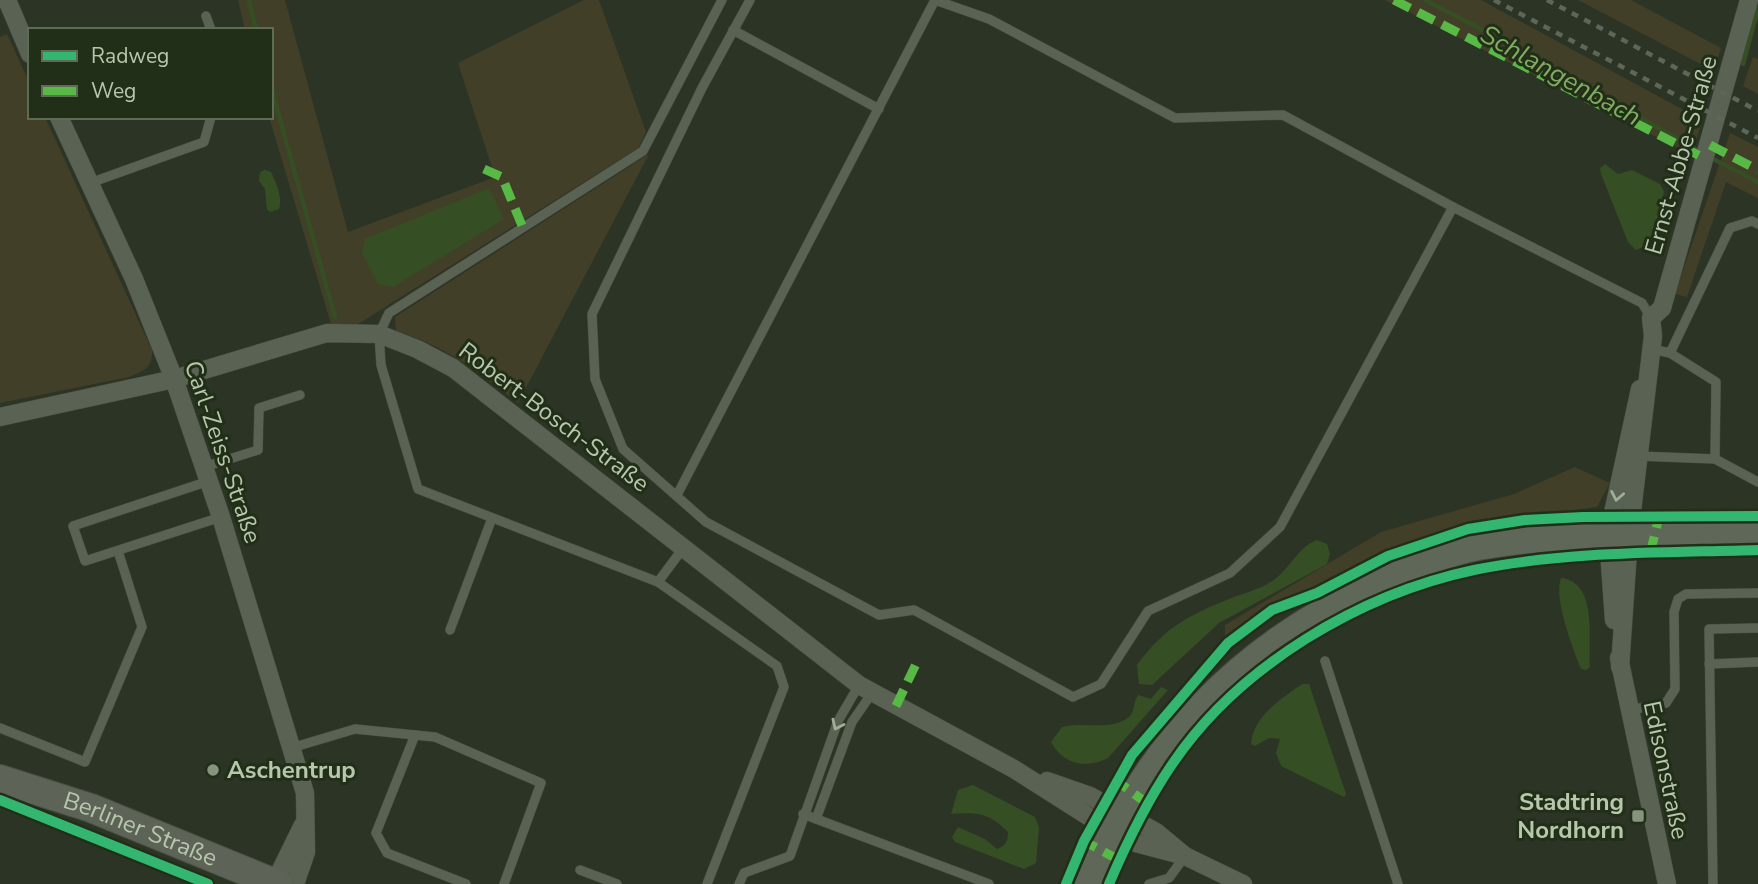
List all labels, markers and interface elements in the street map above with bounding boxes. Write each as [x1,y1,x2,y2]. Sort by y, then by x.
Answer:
water label: Schlangenbach [1474,17,1647,134]
legend [28,28,273,119]
text: Radweg [91,42,169,70]
street label: Ernst-Abbe-Straße [1637,52,1725,258]
text: Weg [91,77,136,105]
street label: Robert-Bosch-Straße [452,335,656,499]
street label: Carl-Zeiss-Straße [177,357,269,547]
one-way arrow [1611,490,1626,502]
street label: Edisonstraße [1636,698,1696,842]
one-way arrow [831,718,845,730]
place label: Aschentrup [227,754,356,786]
marker: Aschentrup [205,762,221,778]
street label: Berliner Straße [59,784,222,874]
place label: Stadtring Nordhorn [1517,786,1624,846]
marker: Stadtring Nordhorn [1630,808,1646,824]

